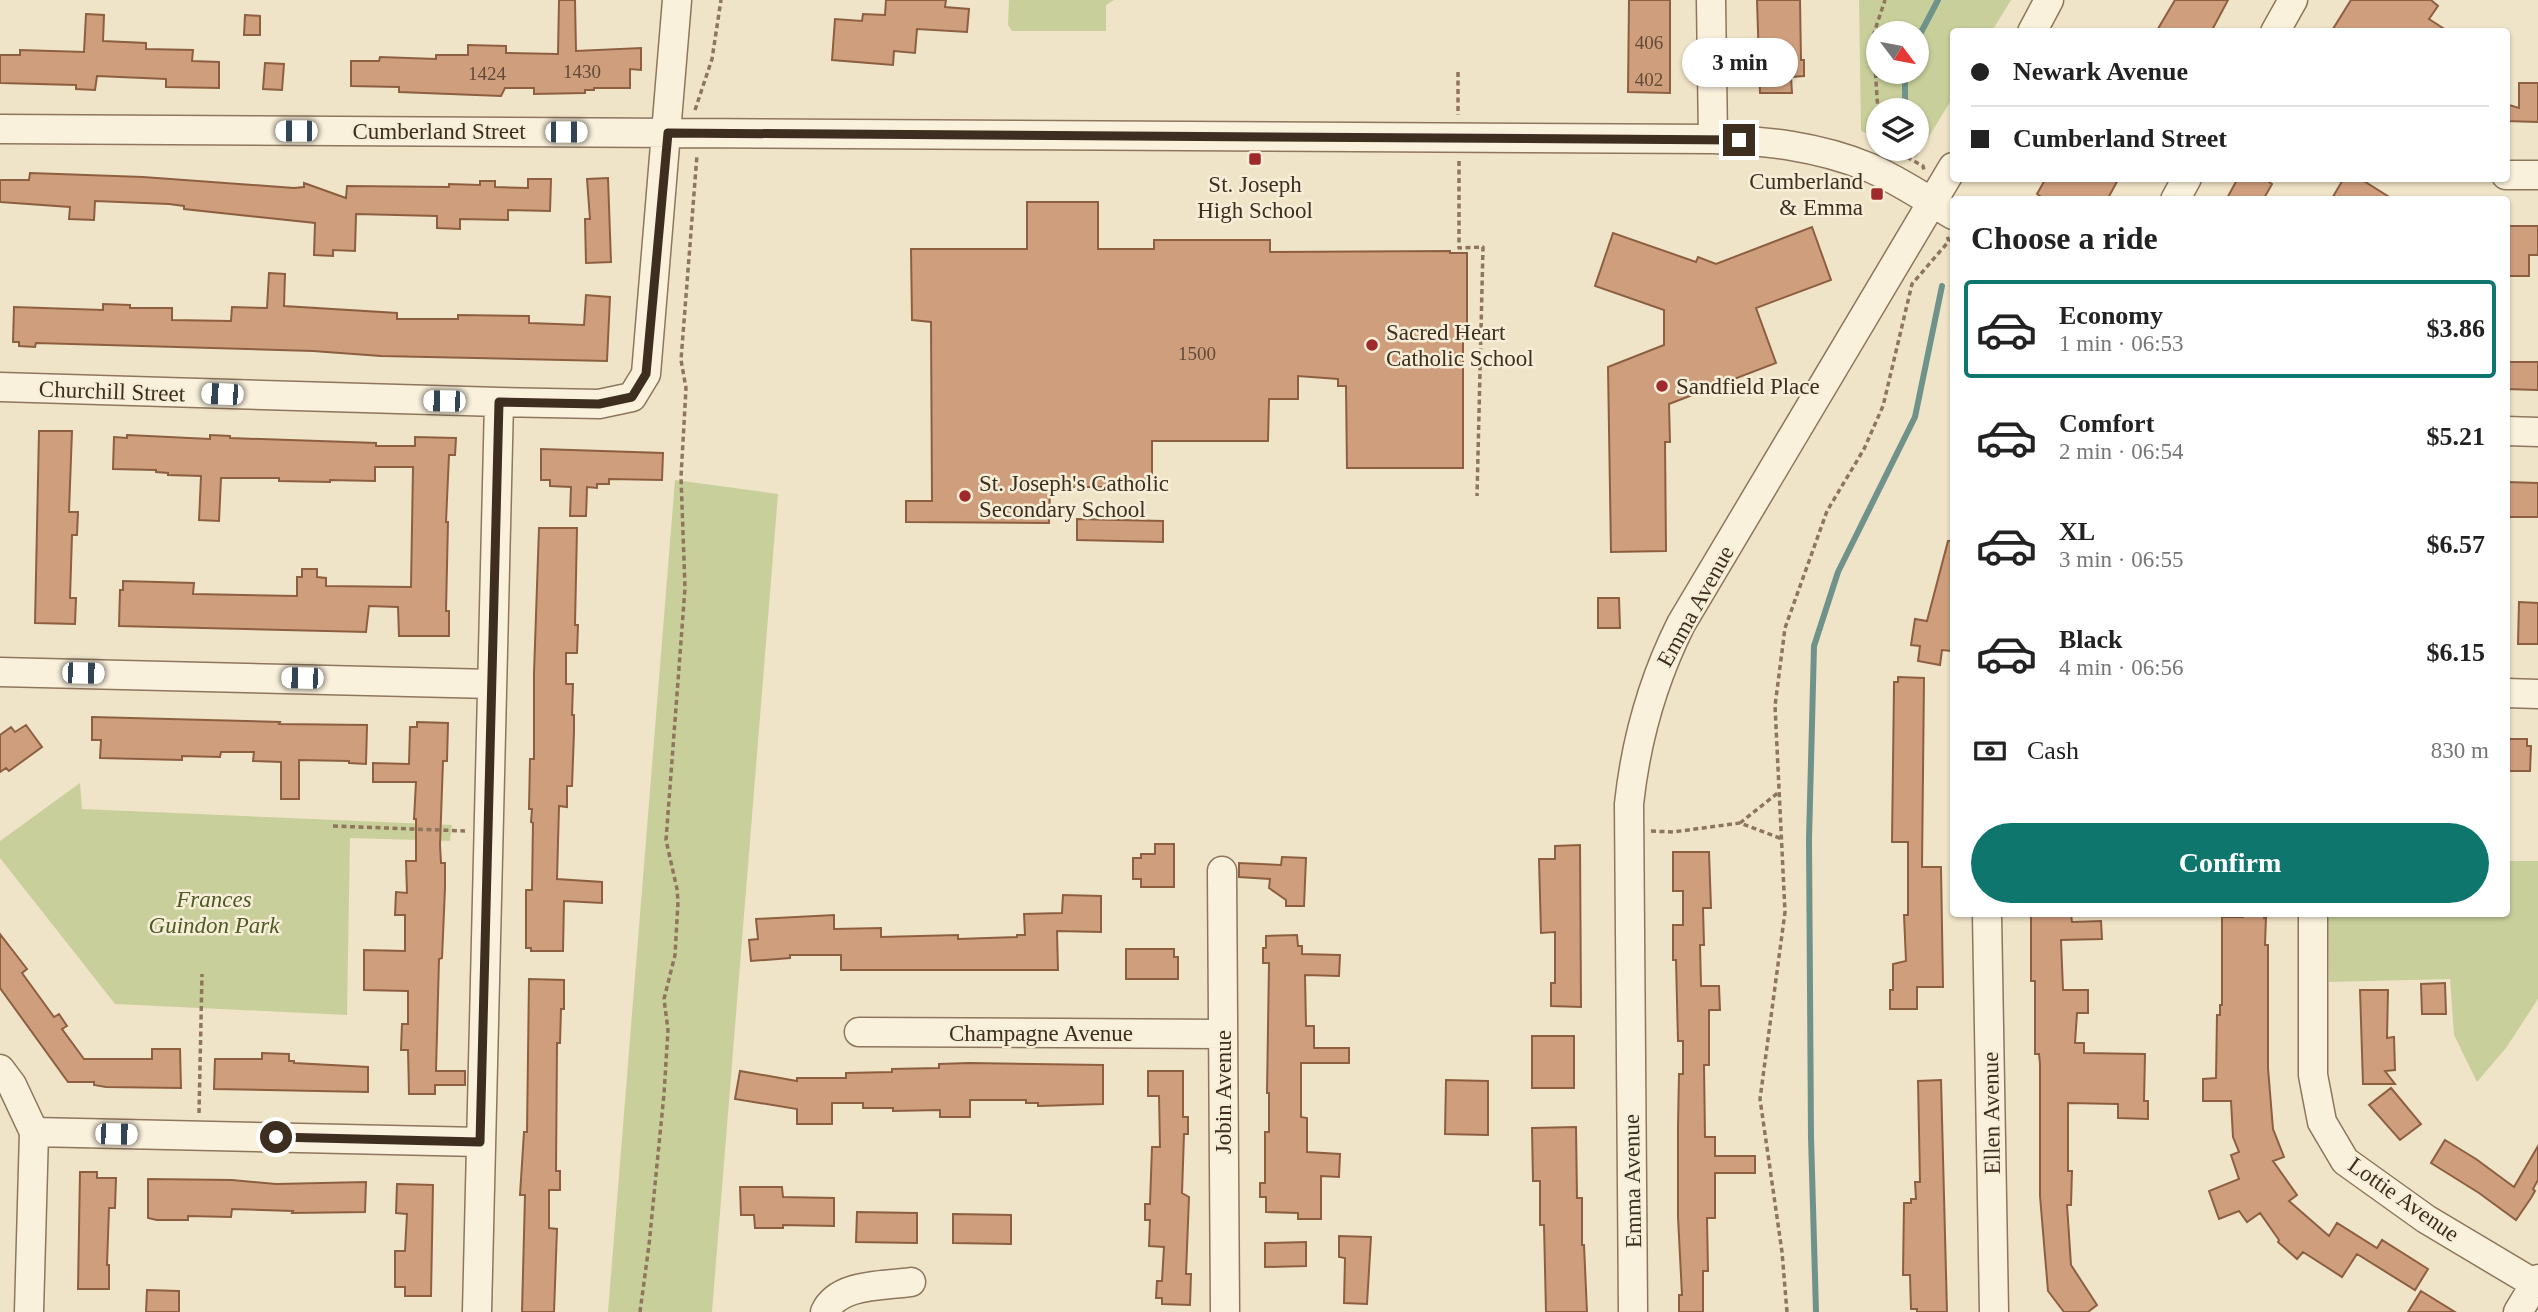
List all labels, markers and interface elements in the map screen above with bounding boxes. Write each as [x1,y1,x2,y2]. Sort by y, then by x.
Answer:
north arrow [1866,21,1928,84]
map controls [1866,21,1929,161]
house number: 406 [1635,32,1663,53]
callout: 3 min [1681,38,1797,88]
text: 3 min [1712,50,1768,75]
text: Newark Avenue [2013,57,2188,86]
house number: 1430 [563,61,601,82]
house number: 1424 [468,63,507,84]
house number: 402 [1635,69,1663,90]
button: layers [1866,98,1929,161]
street label: Cumberland Street [352,119,526,144]
car [276,121,318,142]
car [546,122,588,143]
route end [1723,124,1755,156]
text: Cumberland Street [2013,124,2227,153]
marker: St. Joseph High School [1247,151,1263,167]
place label: Cumberland & Emma [1749,169,1863,220]
place label: St. Joseph High School [1197,172,1313,223]
marker: Cumberland & Emma [1869,186,1885,202]
text: Choose a ride [1971,220,2158,256]
icon: car [1975,298,2038,361]
text: Economy [2059,301,2163,330]
text: $3.86 [2427,314,2485,343]
place label: Sacred Heart Catholic School [1386,320,1534,371]
text: 1 min · 06:53 [2059,331,2184,356]
marker: Sacred Heart Catholic School [1364,337,1380,353]
house number: 1500 [1178,343,1216,364]
place label: Sandfield Place [1676,374,1820,399]
street label: Churchill Street [38,376,186,407]
marker: Sandfield Place [1654,378,1670,394]
car [201,383,244,405]
car [423,390,466,412]
icon: car [1975,406,2038,469]
text: Comfort [2059,409,2154,438]
text: $5.21 [2427,422,2485,451]
text: 2 min · 06:54 [2059,439,2184,464]
place label: St. Joseph's Catholic Secondary School [979,471,1169,522]
marker: St. Joseph's Catholic Secondary School [957,488,973,504]
icon: car [1975,514,2038,577]
text: XL [2059,517,2095,546]
text: $6.57 [2427,530,2485,559]
street label: Emma Avenue [1652,541,1739,671]
text: 3 min · 06:55 [2059,547,2184,572]
icon: car [1975,622,2038,685]
text: Black [2059,625,2123,654]
text: $6.15 [2427,638,2485,667]
text: 4 min · 06:56 [2059,655,2184,680]
car [62,662,105,684]
car [281,667,324,689]
icon: cash [1971,732,2009,770]
text: Cash [2027,736,2079,765]
text: 830 m [2431,738,2489,763]
button: Confirm [1971,823,2489,903]
park label: Frances Guindon Park [149,887,280,938]
street label: Champagne Avenue [949,1021,1133,1046]
street label: Jobin Avenue [1211,1030,1236,1154]
street label: Ellen Avenue [1978,1051,2005,1175]
street label: Emma Avenue [1619,1114,1646,1248]
route start [260,1121,292,1153]
car [95,1123,138,1145]
street label: Lottie Avenue [2344,1152,2464,1247]

